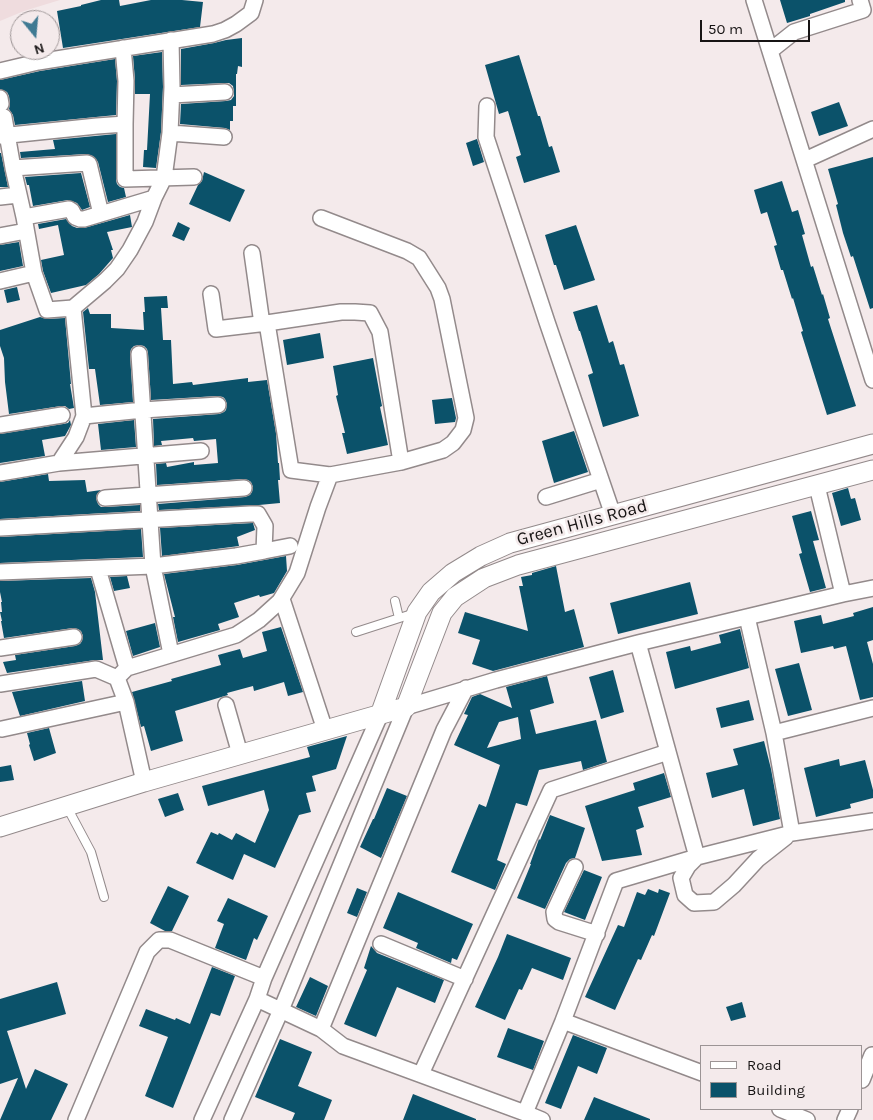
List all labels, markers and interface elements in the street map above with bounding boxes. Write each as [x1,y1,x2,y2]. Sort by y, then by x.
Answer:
north arrow [10,10,60,60]
scale bar [703,10,813,42]
text: 50 m [708,20,743,38]
text: N [32,39,47,58]
street label: Green Hills Road [514,495,650,551]
legend [700,1045,863,1110]
text: Road [747,1056,782,1074]
text: Building [747,1081,805,1099]

